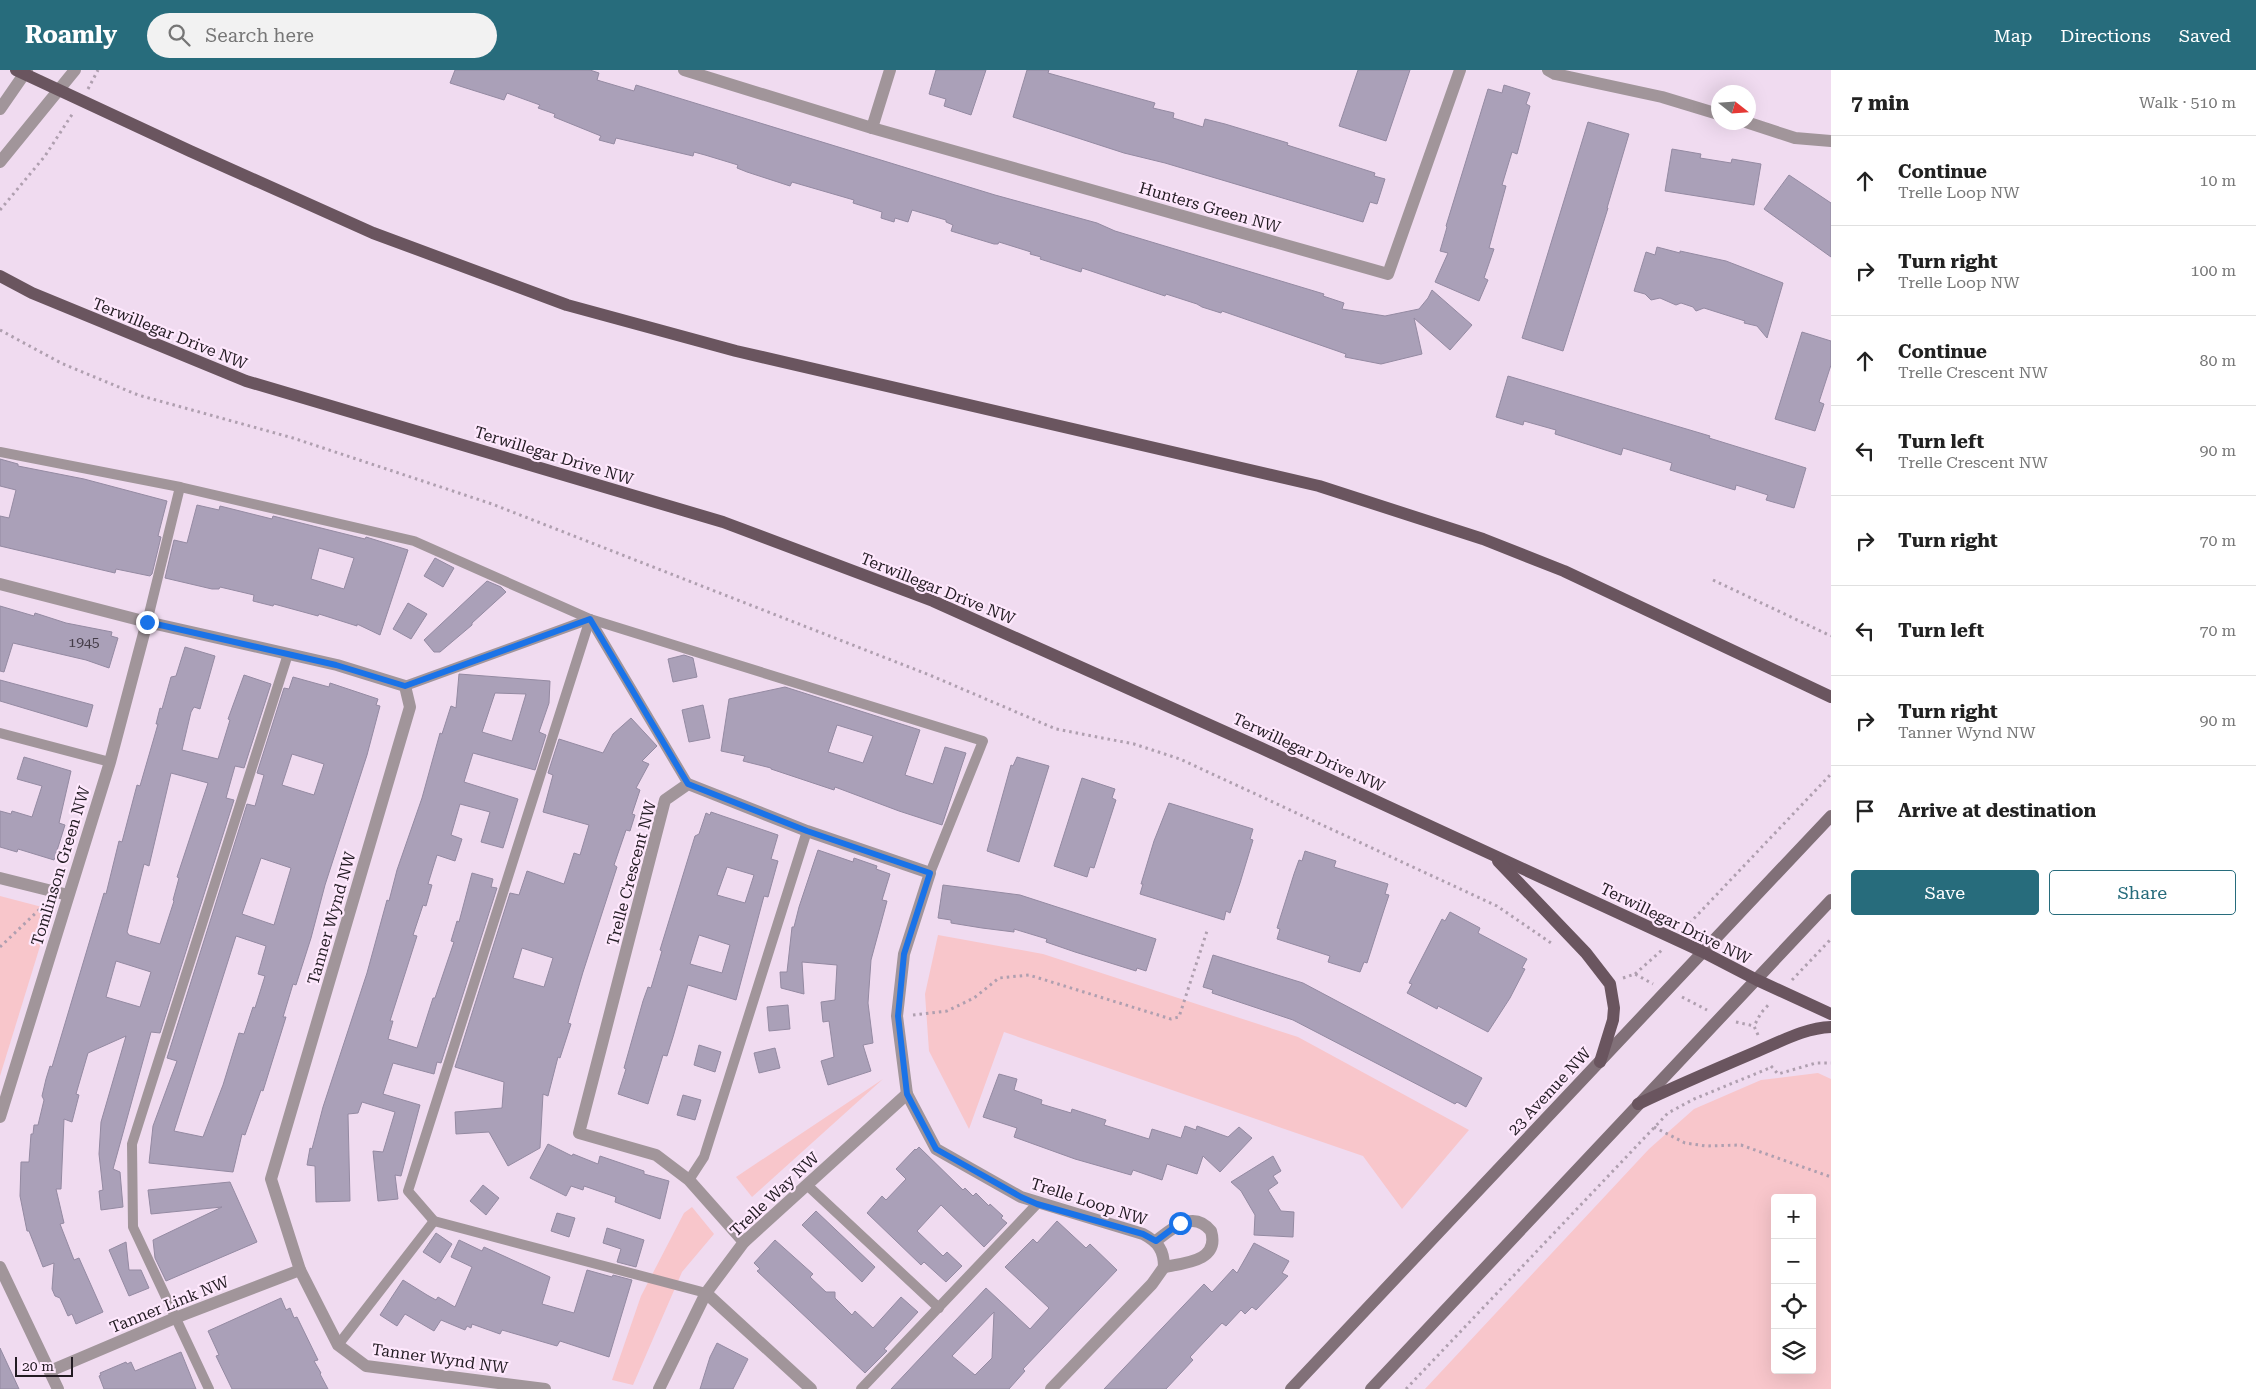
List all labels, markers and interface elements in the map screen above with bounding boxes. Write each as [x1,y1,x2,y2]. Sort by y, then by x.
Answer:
search box [147,13,497,58]
text: Roamly [25,21,117,49]
icon: search [165,21,193,49]
text: Search here [205,24,314,47]
text: Map [1994,25,2032,46]
text: Directions [2060,25,2151,46]
text: Saved [2179,25,2231,46]
north arrow [1711,85,1756,130]
text: 7 min [1851,91,1909,115]
text: Walk · 510 m [2139,93,2236,112]
text: Continue [1898,160,1987,183]
icon: ahead [1851,167,1879,195]
text: 10 m [2199,171,2236,190]
street label: Hunters Green NW [1137,178,1284,237]
text: Trelle Loop NW [1898,183,2019,202]
text: Turn right [1898,250,1998,273]
icon: right [1851,257,1879,285]
text: 100 m [2190,261,2236,280]
text: Trelle Loop NW [1898,273,2019,292]
street label: Terwillegar Drive NW [90,294,251,374]
text: Continue [1898,340,1987,363]
icon: ahead [1851,347,1879,375]
text: 80 m [2199,351,2236,370]
text: Trelle Crescent NW [1898,363,2048,382]
street label: Terwillegar Drive NW [472,422,636,489]
text: Turn left [1898,430,1984,453]
icon: left [1851,437,1879,465]
text: 90 m [2199,441,2236,460]
text: Trelle Crescent NW [1898,453,2048,472]
icon: right [1851,527,1879,555]
text: Turn right [1898,529,1998,552]
text: 70 m [2199,531,2236,550]
street label: Terwillegar Drive NW [858,549,1019,629]
route end [136,611,159,634]
icon: left [1851,617,1879,645]
text: Turn left [1898,619,1984,642]
text: 70 m [2199,621,2236,640]
house number: 1945 [68,634,100,650]
text: Turn right [1898,700,1998,723]
icon: right [1851,707,1879,735]
street label: Terwillegar Drive NW [1230,709,1388,796]
text: 90 m [2199,711,2236,730]
text: Tanner Wynd NW [1898,723,2035,742]
street label: Tomlinson Green NW [27,783,94,948]
icon: arrive [1851,797,1879,825]
street label: Trelle Crescent NW [603,798,660,948]
text: Arrive at destination [1898,799,2096,822]
street label: Tanner Wynd NW [303,849,360,987]
button: Save [1851,870,2039,915]
button: Share [2049,870,2236,915]
street label: Terwillegar Drive NW [1597,879,1755,969]
street label: 23 Avenue NW [1504,1043,1595,1139]
street label: Trelle Way NW [726,1148,823,1240]
street label: Trelle Loop NW [1028,1174,1150,1230]
map controls [1771,1194,1816,1374]
button: + [1771,1194,1816,1239]
route start [1169,1212,1192,1235]
button: − [1771,1239,1816,1284]
street label: Tanner Link NW [107,1272,232,1337]
button: locate [1771,1284,1816,1329]
button: layers [1771,1329,1816,1374]
street label: Tanner Wynd NW [371,1340,510,1378]
scale bar [15,1354,72,1377]
text: 20 m [22,1358,54,1374]

